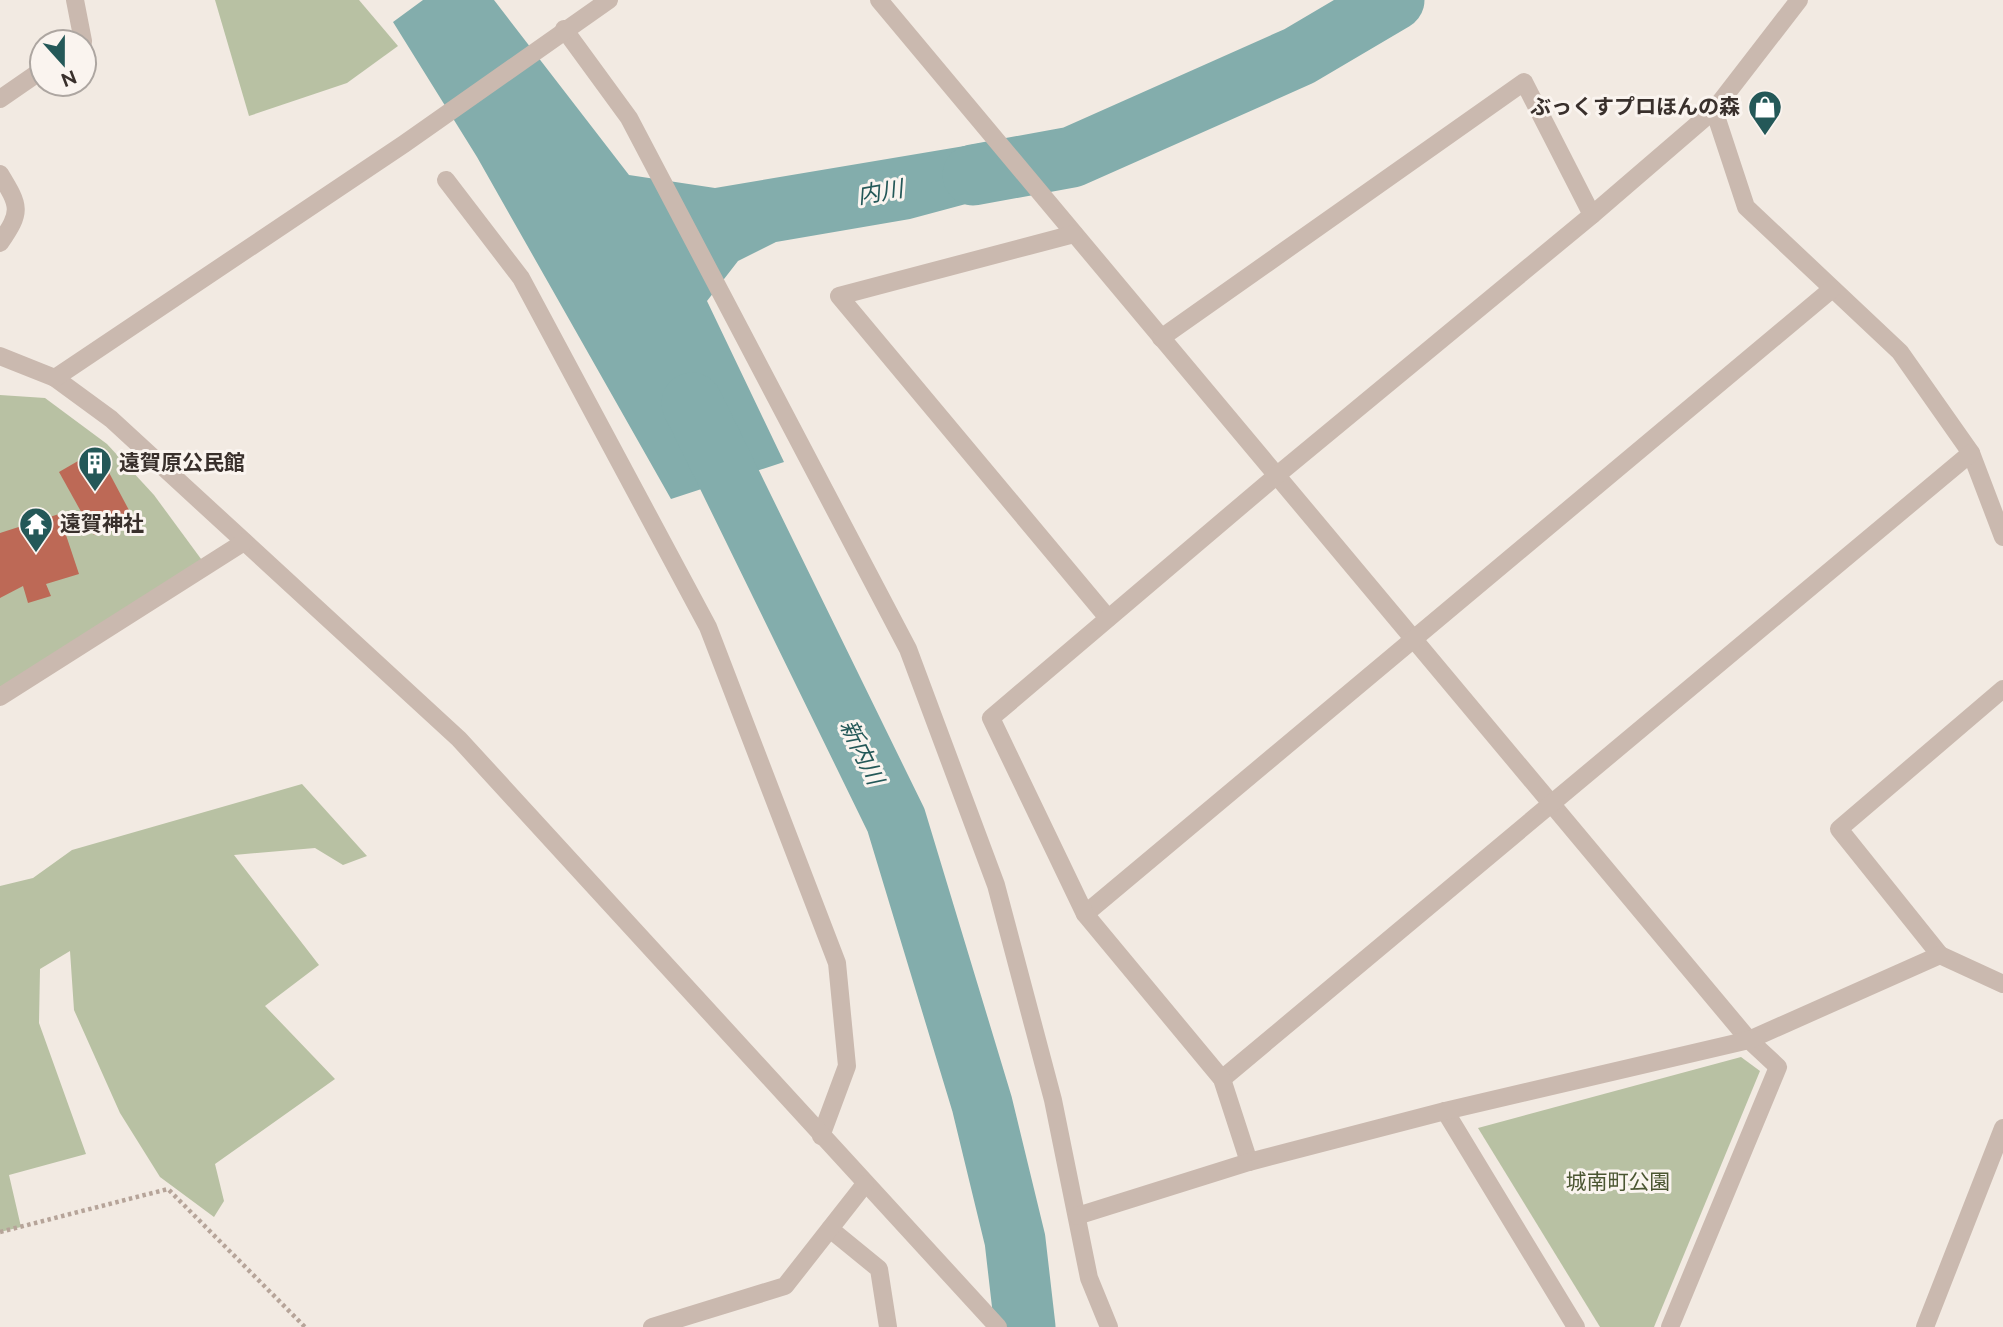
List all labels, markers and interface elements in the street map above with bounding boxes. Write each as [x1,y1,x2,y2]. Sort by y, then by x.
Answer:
north arrow [28,28,98,98]
text: N [58,66,80,92]
shop icon: ぶっくすプロほんの森 [1746,88,1784,137]
place label: ぶっくすプロほんの森 [1530,94,1740,119]
water label: 内川 [855,174,908,209]
building icon: 遠賀原公民館 [76,444,114,493]
place label: 遠賀原公民館 [119,450,245,475]
temple icon: 遠賀神社 [17,505,55,554]
place label: 遠賀神社 [60,511,144,536]
water label: 新内川 [835,715,891,791]
park label: 城南町公園 [1566,1169,1671,1194]

